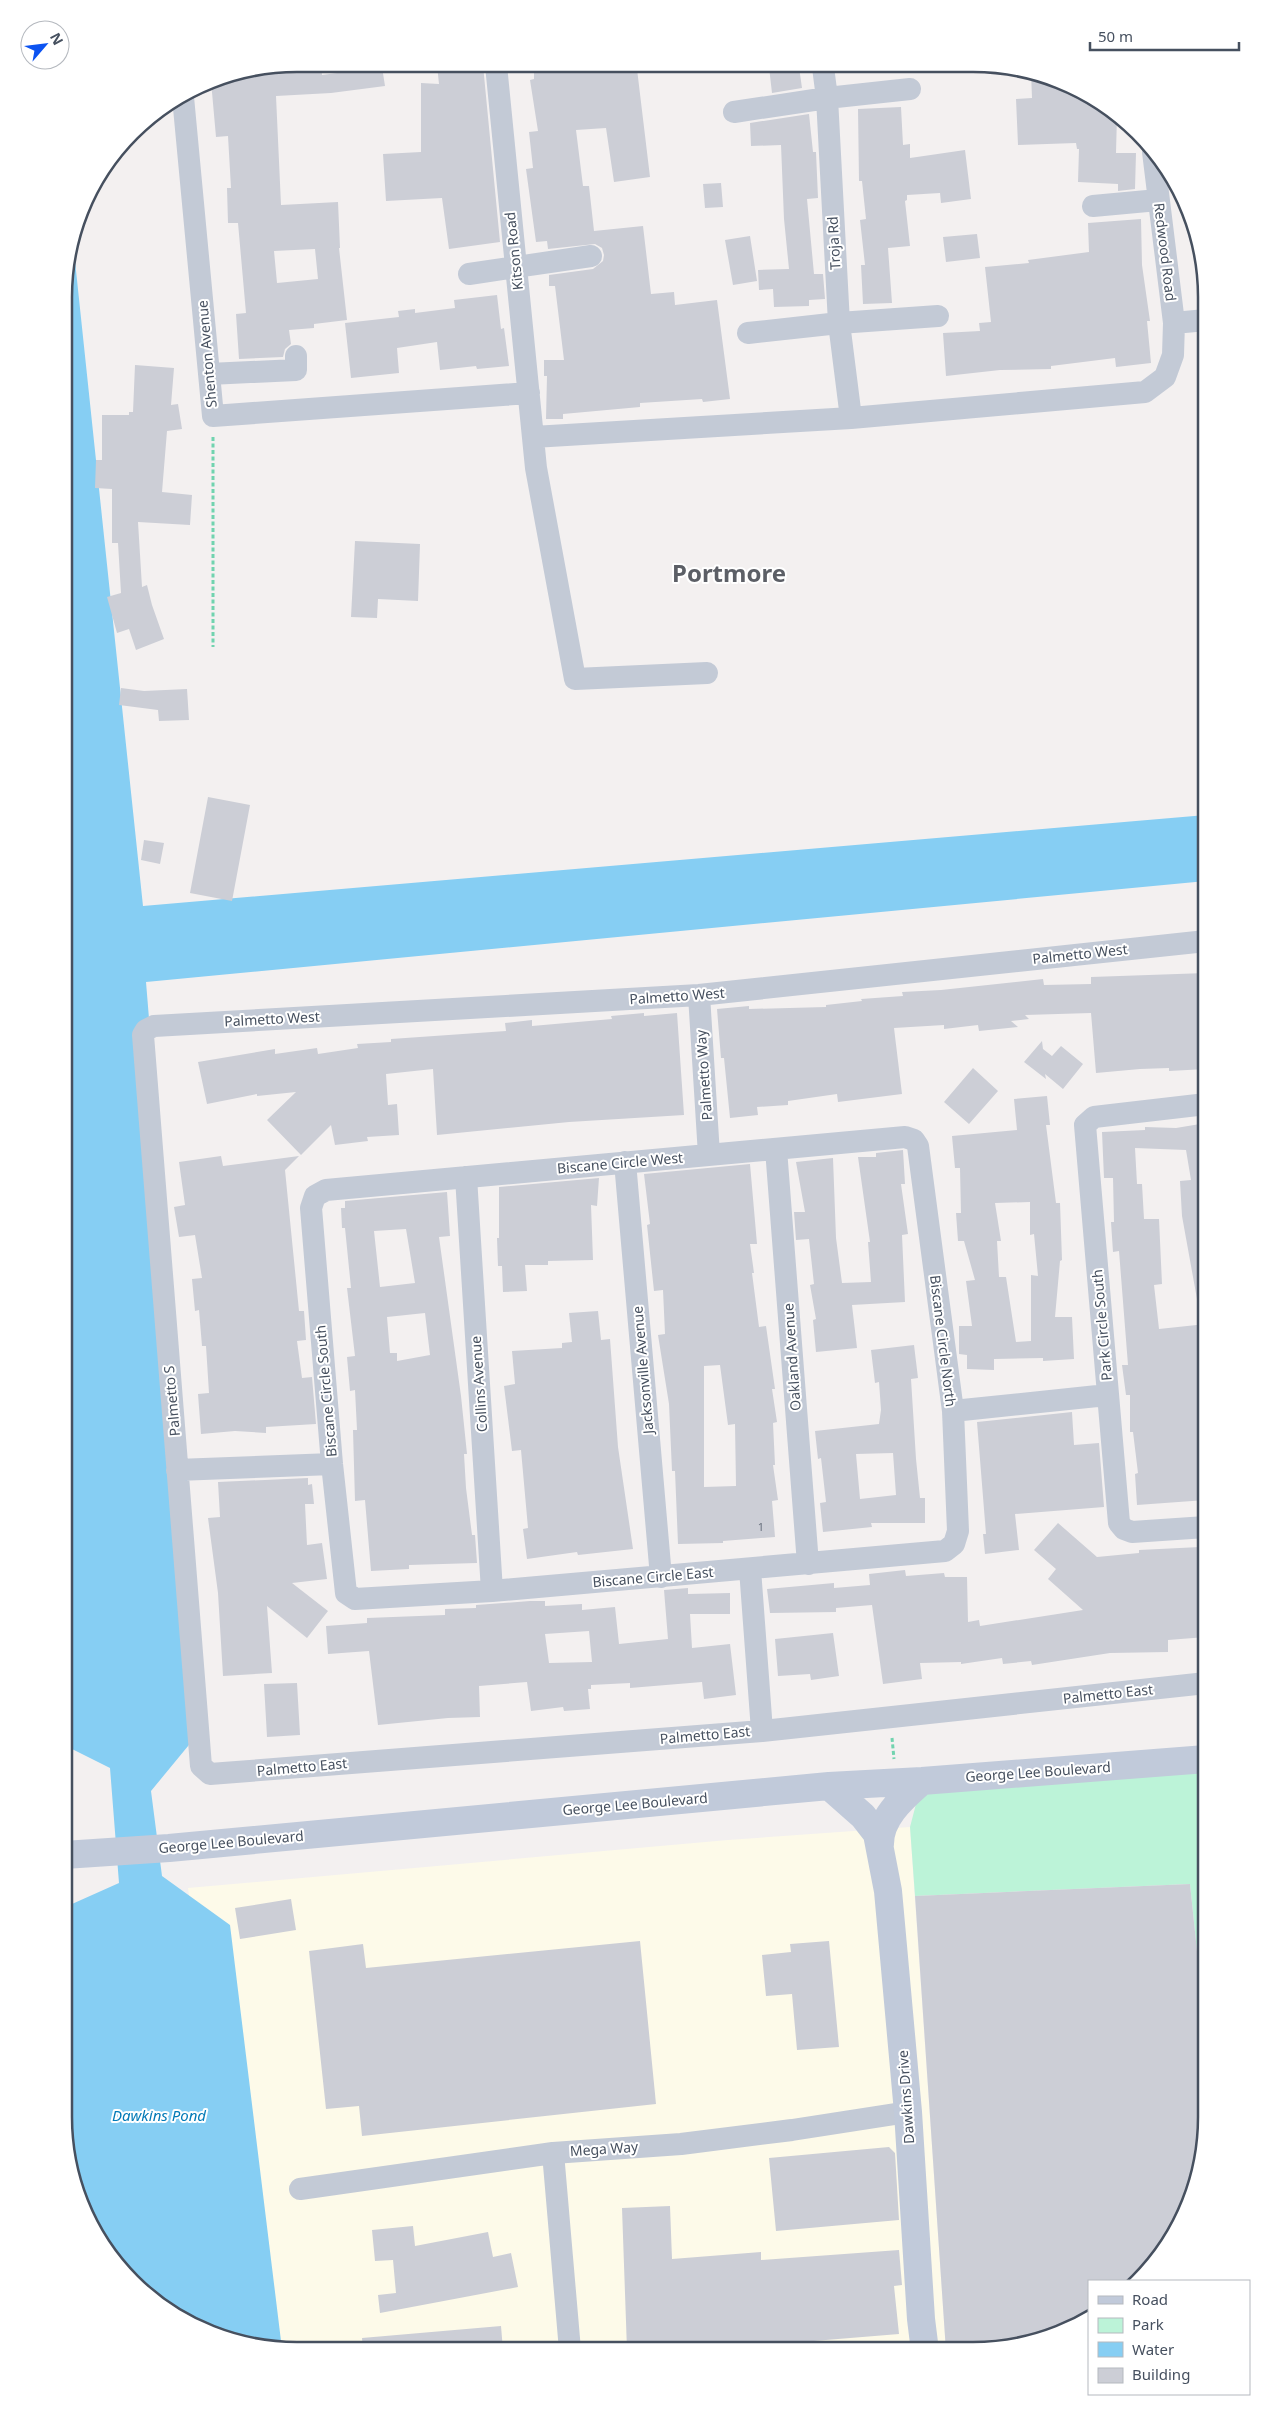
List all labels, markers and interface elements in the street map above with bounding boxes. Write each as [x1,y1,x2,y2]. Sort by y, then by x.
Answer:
north arrow [20,20,70,70]
scale bar [1090,20,1239,52]
text: 50 m [1098,26,1133,46]
text: N [46,29,68,48]
street label: Redwood Road [1150,202,1181,302]
street label: Kitson Road [500,211,527,291]
street label: Troja Rd [823,216,844,270]
street label: Shenton Avenue [192,299,221,409]
district label: Portmore [672,556,786,589]
street label: Palmetto West [1031,939,1128,968]
street label: Palmetto West [629,983,725,1008]
street label: Palmetto West [224,1007,320,1030]
street label: Palmetto Way [691,1028,716,1121]
street label: Biscane Circle West [556,1148,684,1177]
street label: Park Circle South [1087,1269,1116,1381]
street label: Biscane Circle North [926,1274,961,1408]
street label: Oakland Avenue [778,1303,805,1411]
street label: Jacksonville Avenue [627,1305,658,1437]
street label: Biscane Circle South [310,1324,341,1458]
street label: Collins Avenue [466,1335,491,1433]
street label: Palmetto S [159,1365,184,1437]
house number: 1 [758,1519,764,1534]
street label: Biscane Circle East [592,1562,714,1591]
street label: Palmetto East [1062,1679,1154,1708]
street label: Palmetto East [659,1721,751,1748]
street label: Palmetto East [256,1753,348,1780]
street label: George Lee Boulevard [965,1757,1111,1786]
street label: George Lee Boulevard [562,1788,708,1819]
street label: George Lee Boulevard [158,1826,304,1857]
street label: Dawkins Drive [893,2049,918,2144]
water label: Dawkins Pond [112,2105,206,2125]
street label: Mega Way [569,2137,640,2160]
legend [1088,2280,1250,2395]
text: Road [1132,2289,1168,2309]
text: Park [1132,2314,1164,2334]
text: Water [1132,2339,1174,2359]
text: Building [1132,2364,1190,2384]

